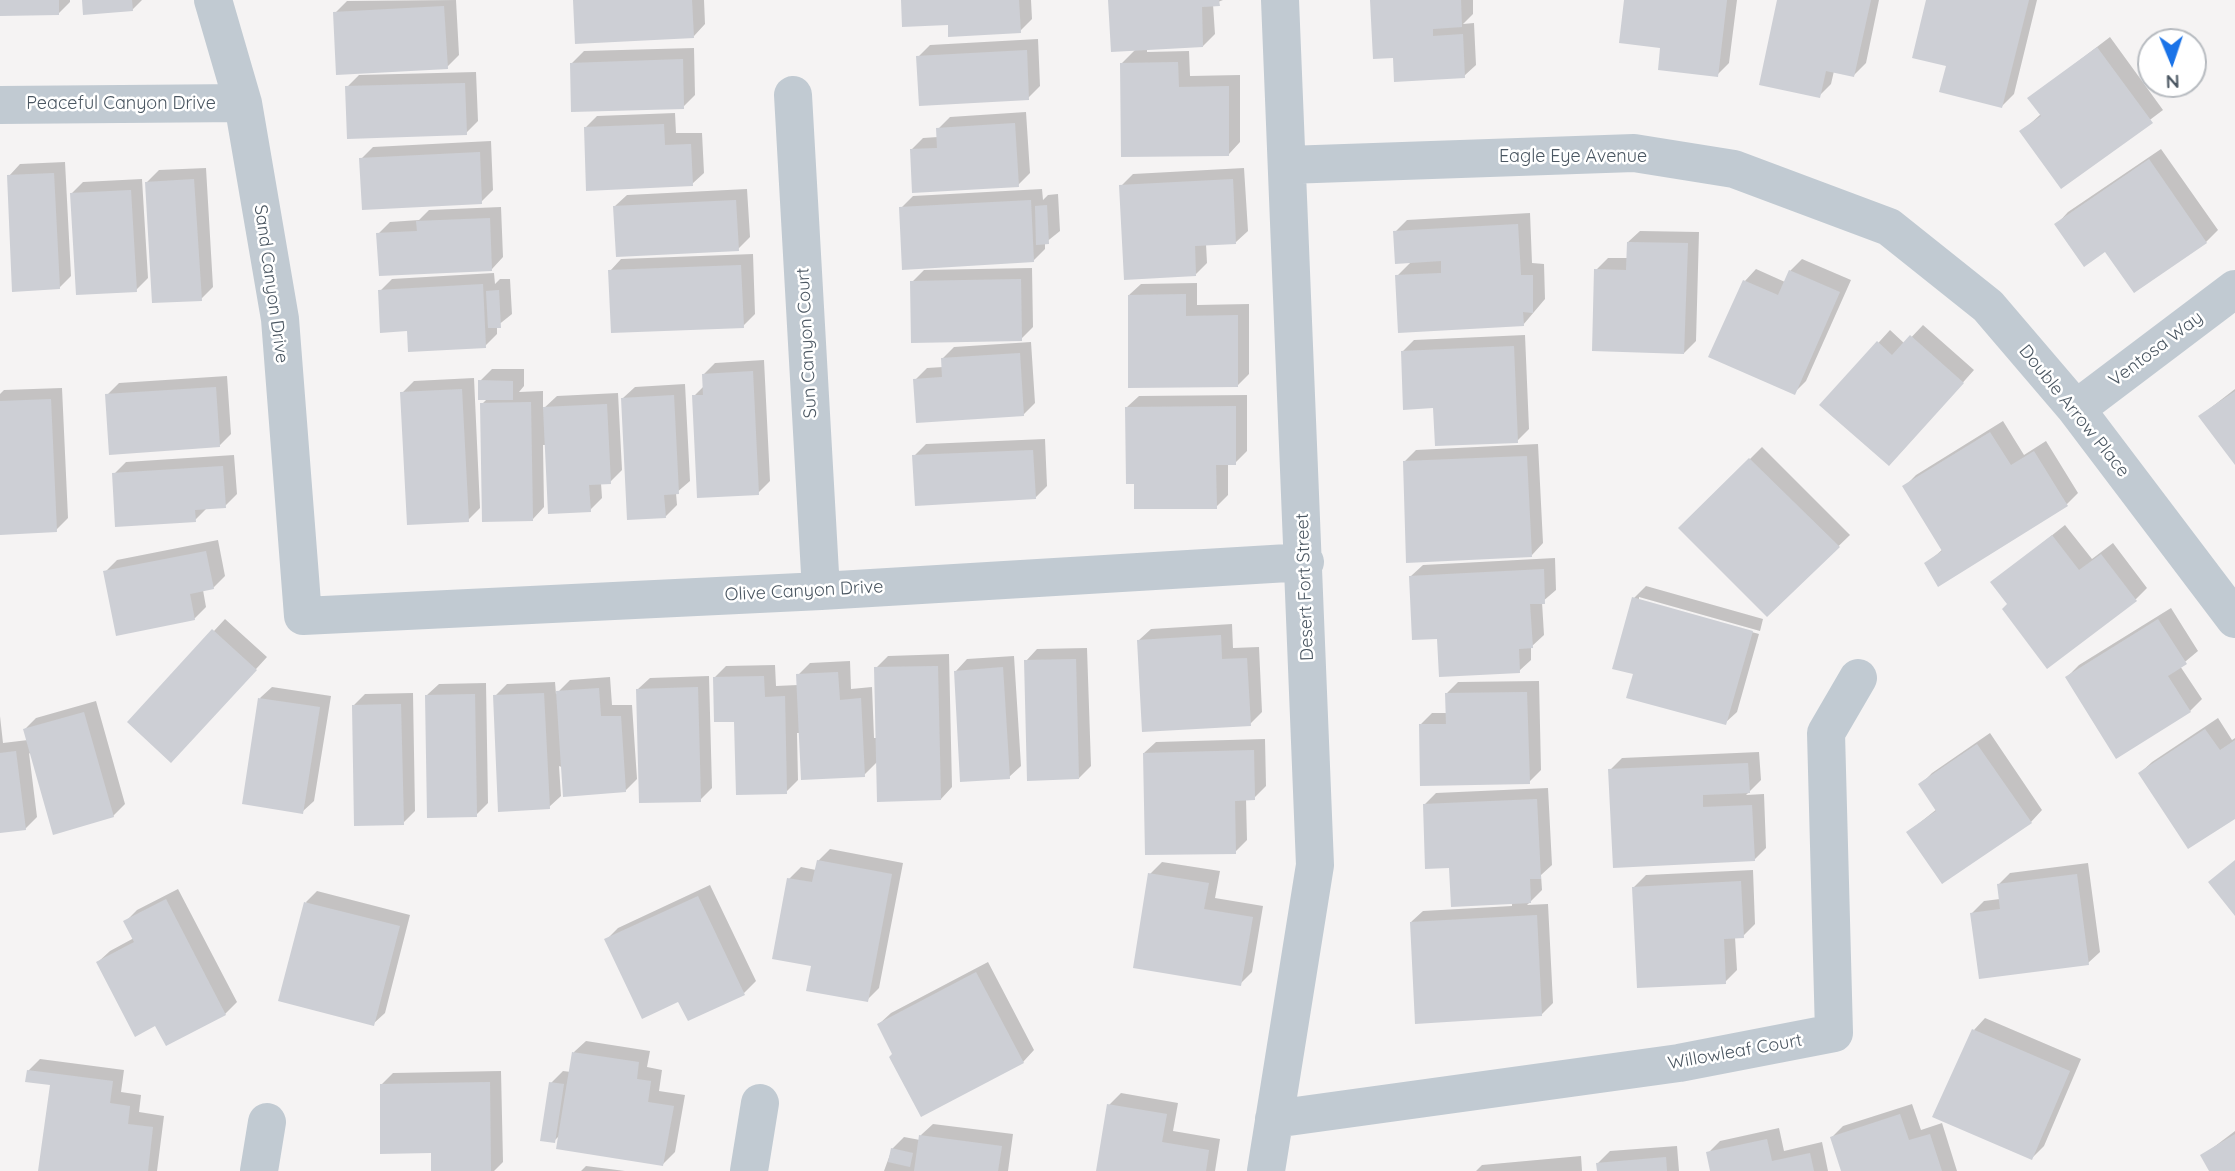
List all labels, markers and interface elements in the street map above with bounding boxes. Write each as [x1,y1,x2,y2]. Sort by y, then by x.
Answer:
north arrow [2137,28,2207,98]
text: N [2165,70,2180,94]
street label: Peaceful Canyon Drive [26,93,216,115]
street label: Eagle Eye Avenue [1499,146,1647,168]
street label: Sand Canyon Drive [249,203,293,365]
street label: Sun Canyon Court [792,267,822,419]
street label: Ventosa Way [2105,307,2207,391]
street label: Double Arrow Place [2014,341,2134,481]
street label: Desert Fort Street [1292,513,1318,661]
street label: Olive Canyon Drive [724,576,884,606]
street label: Willowleaf Court [1666,1030,1804,1074]

